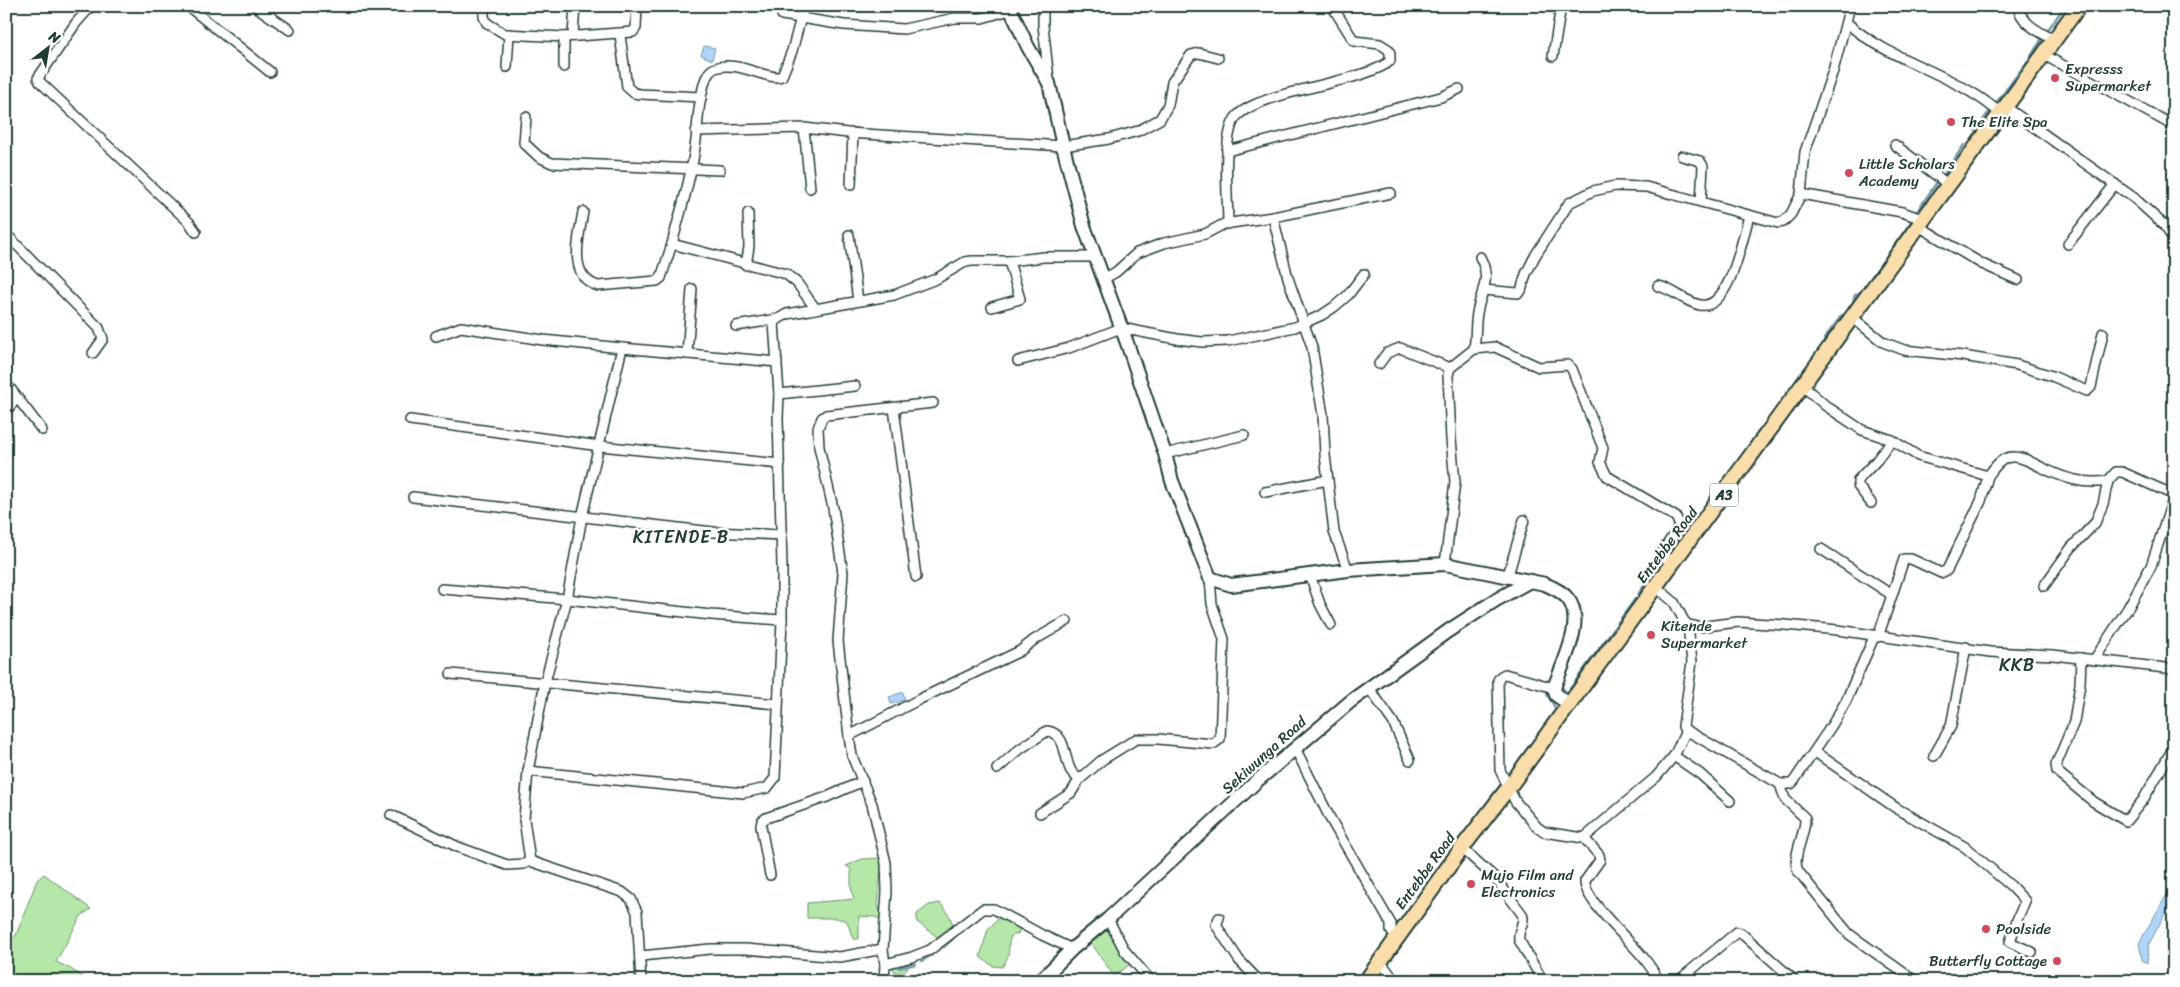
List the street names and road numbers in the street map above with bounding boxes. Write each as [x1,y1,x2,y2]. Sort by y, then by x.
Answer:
road number: A3 [1710,484,1738,506]
street label: Entebbe Road [1629,500,1705,589]
street label: Sekiwunga Road [1216,709,1313,800]
street label: Entebbe Road [1388,826,1463,915]

